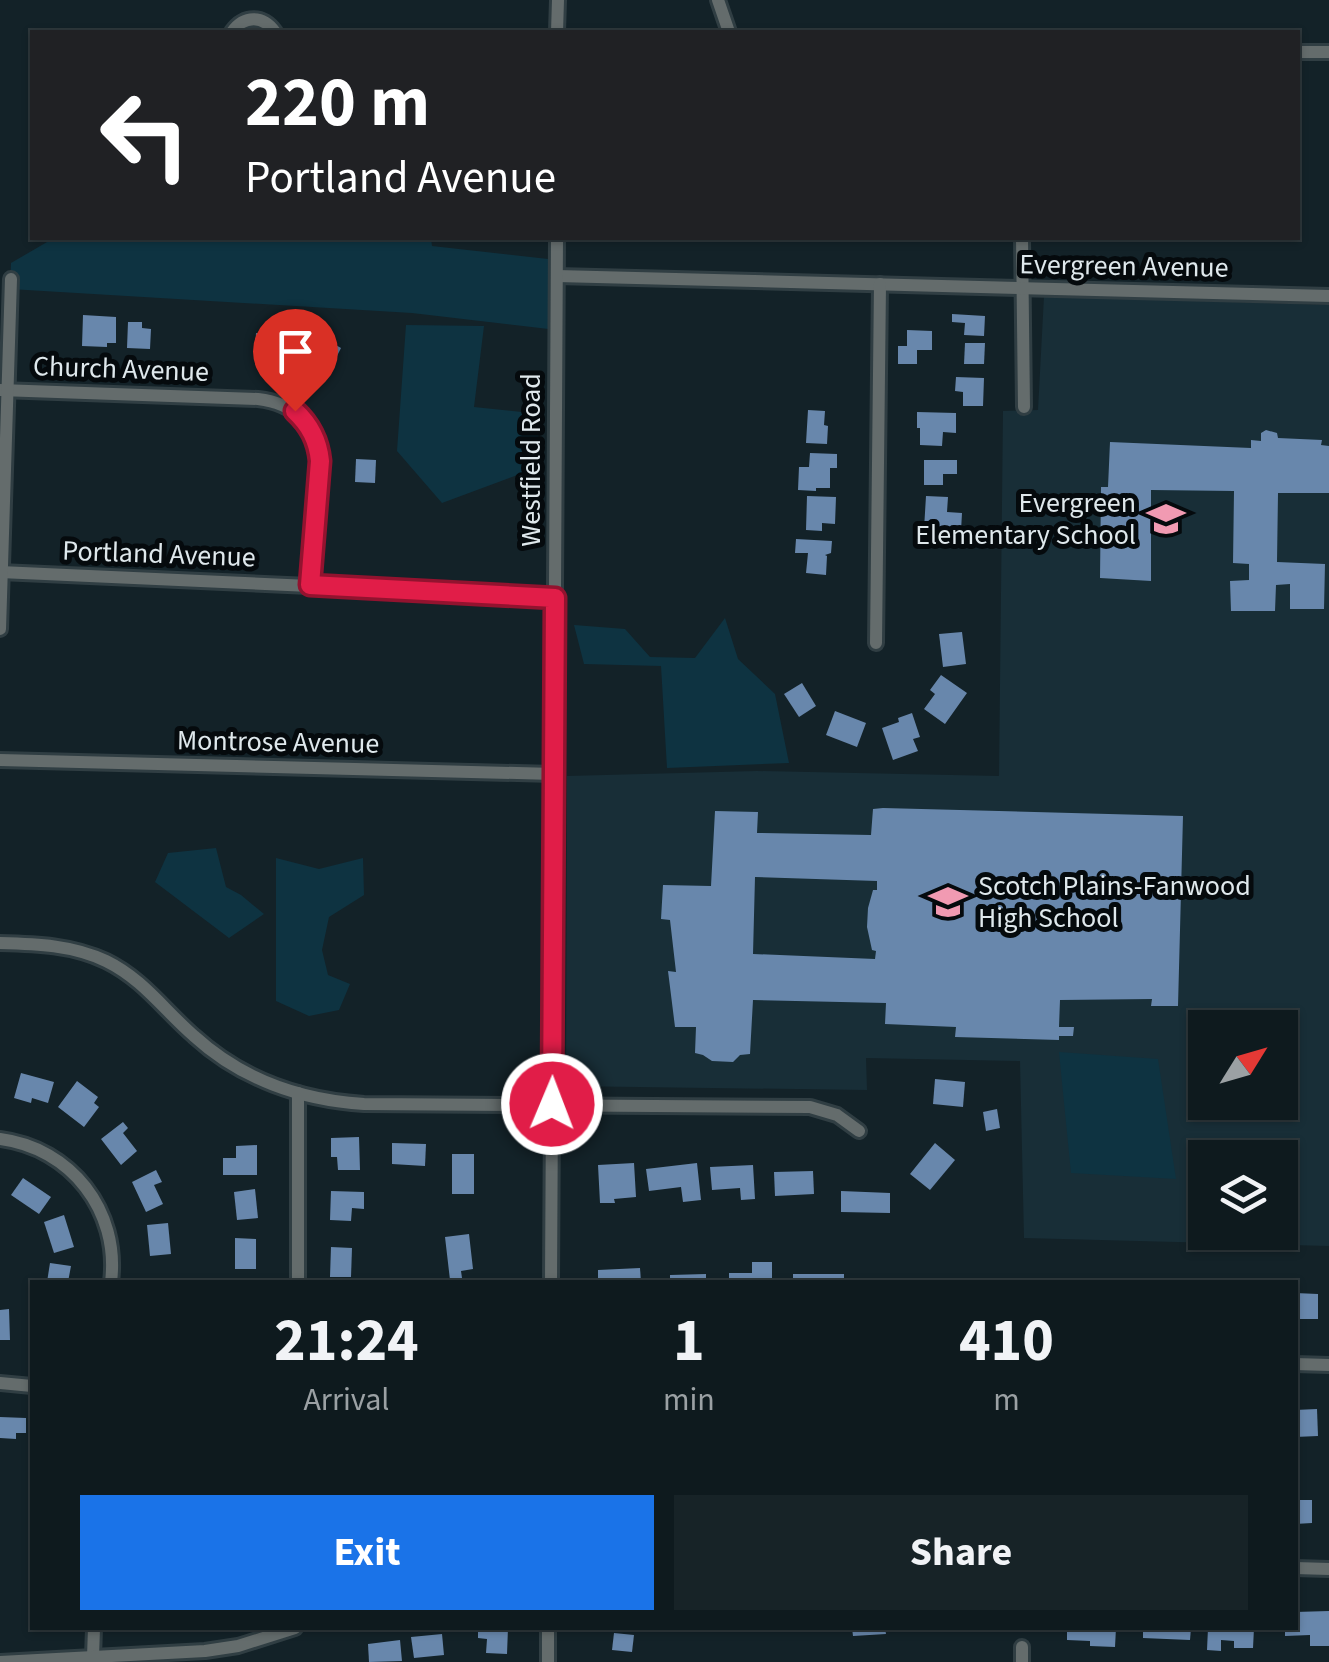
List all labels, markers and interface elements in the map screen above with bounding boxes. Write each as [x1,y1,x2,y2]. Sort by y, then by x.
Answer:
text: 220 m [245,53,430,153]
icon: left [80,70,210,200]
text: Portland Avenue [245,146,556,210]
street label: Evergreen Avenue [1019,244,1229,288]
pin [253,309,338,412]
icon: arrive [268,324,323,379]
street label: Church Avenue [32,346,210,392]
street label: Westfield Road [511,373,551,547]
place label: Evergreen Elementary School [915,483,1136,555]
school or university icon: Evergreen Elementary School [1145,498,1187,540]
street label: Portland Avenue [62,531,256,577]
street label: Montrose Avenue [176,720,380,764]
place label: Scotch Plains-Fanwood High School [978,866,1251,938]
school or university icon: Scotch Plains-Fanwood High School [927,881,969,923]
north arrow [1188,1010,1298,1120]
map controls [1188,1010,1298,1250]
position arrow [500,1052,604,1156]
button: layers [1188,1140,1298,1250]
text: 21:24 [274,1299,419,1384]
text: 1 [673,1299,705,1384]
text: 410 [959,1299,1054,1384]
text: Arrival [303,1377,389,1423]
text: min [663,1377,715,1423]
text: m [993,1377,1020,1423]
button: Exit [80,1495,654,1610]
button: Share [674,1495,1248,1610]

